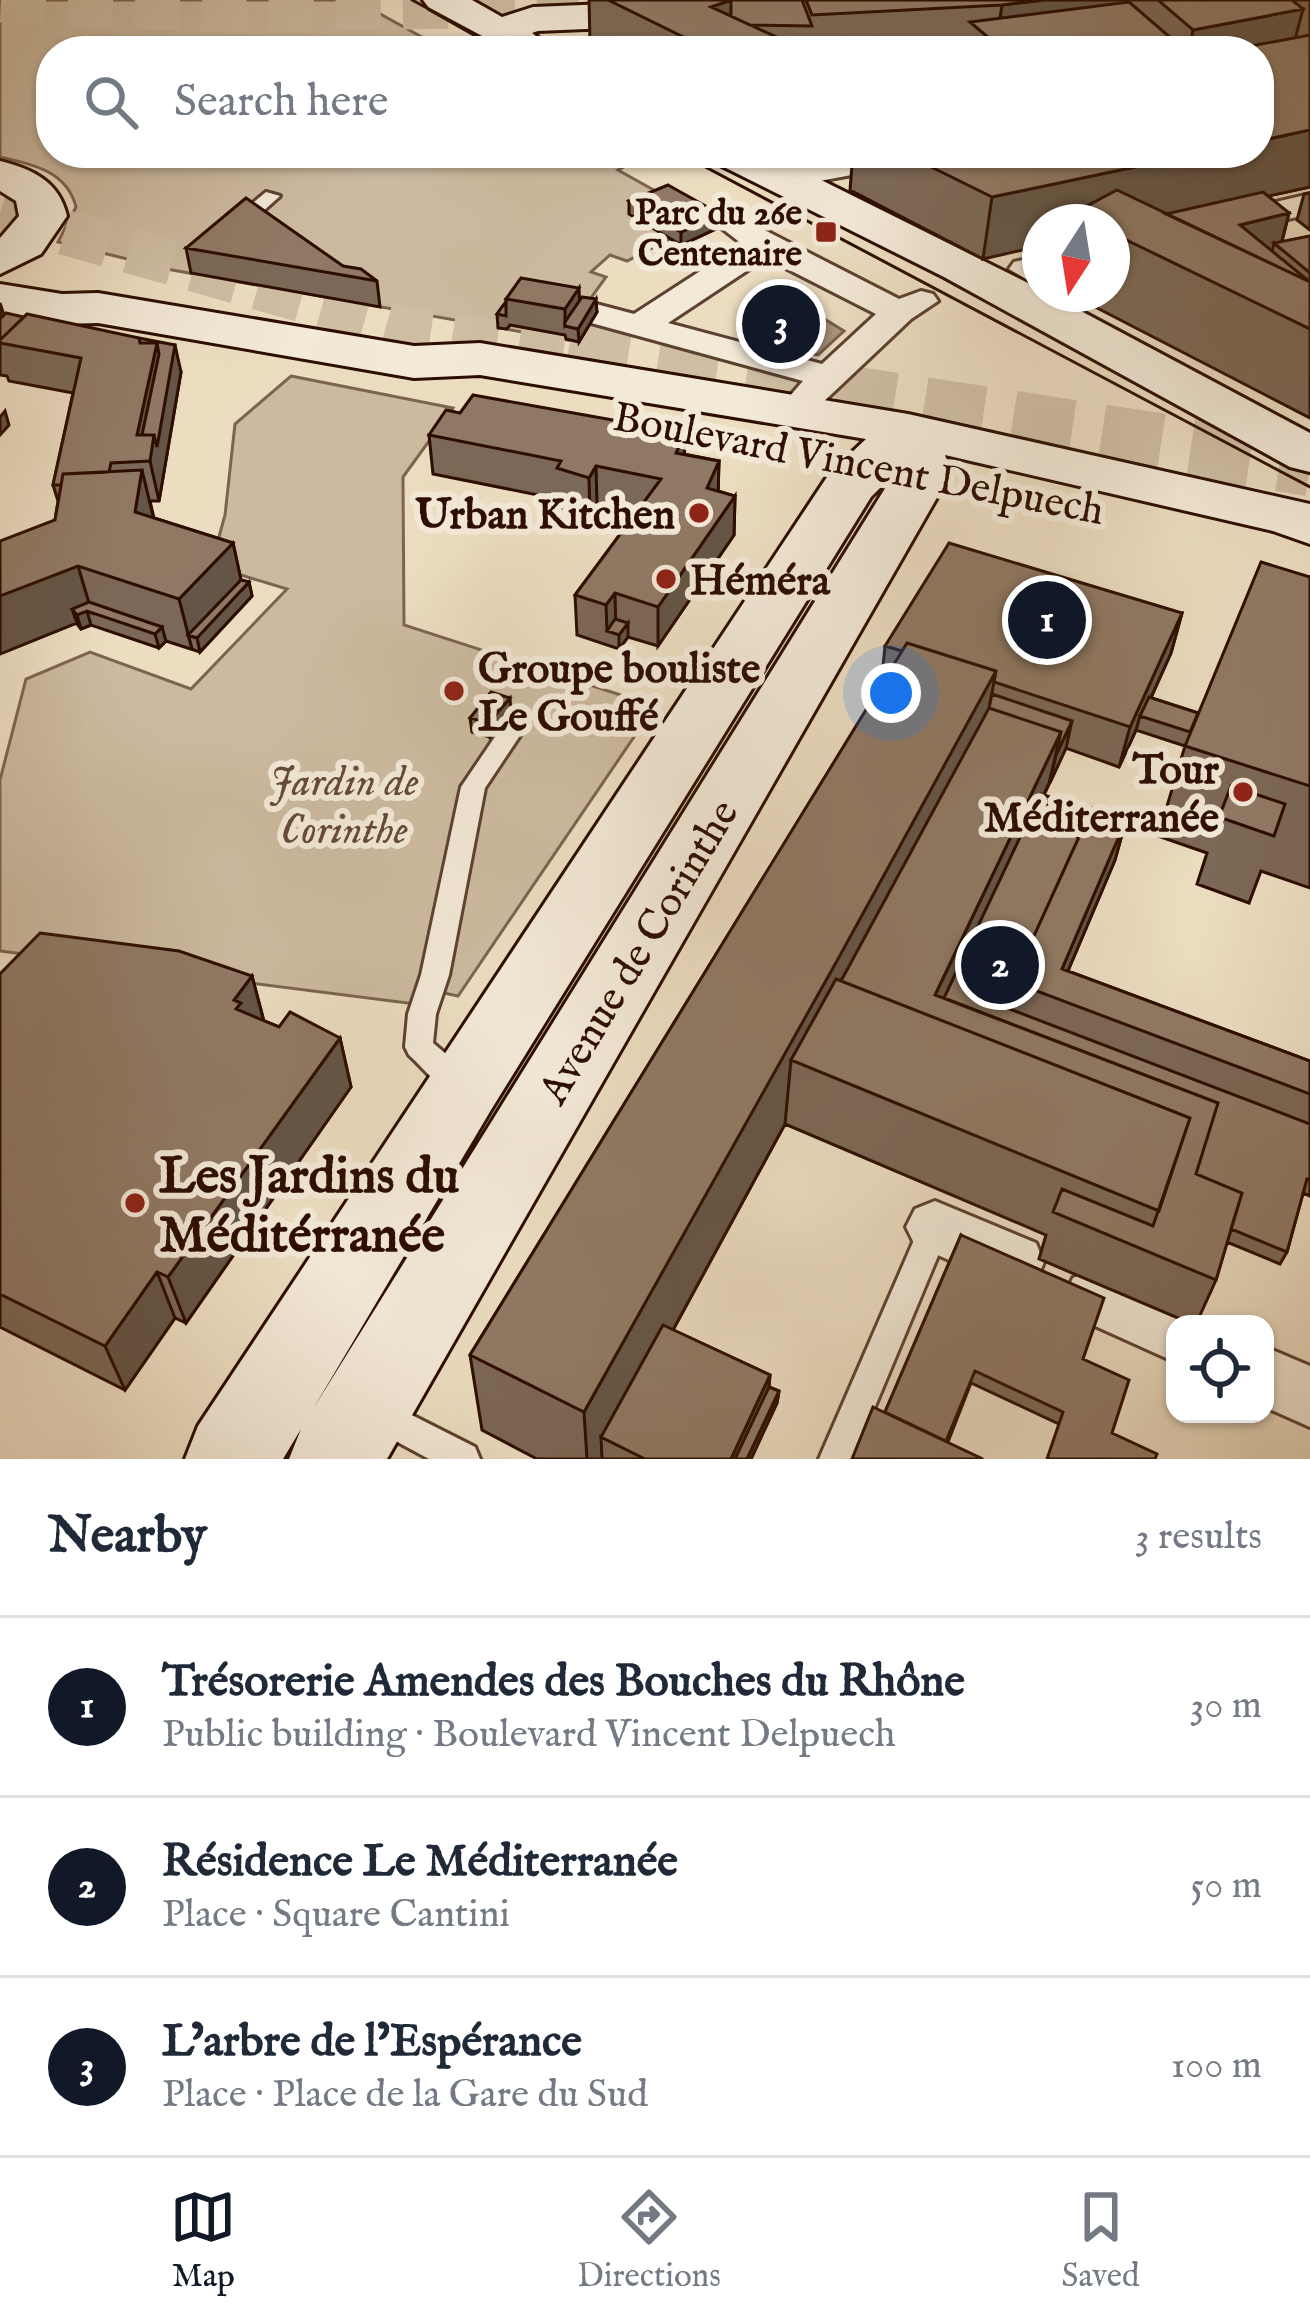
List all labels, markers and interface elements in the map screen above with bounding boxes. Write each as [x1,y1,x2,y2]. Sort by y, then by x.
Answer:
search box [36,36,1274,168]
icon: search [78,69,144,135]
text: Search here [174,74,388,131]
place label: Parc du 26e Centenaire [635,191,802,278]
north arrow [1022,204,1130,312]
marker: Parc du 26e Centenaire [813,219,839,245]
pin: 3 [742,279,820,369]
street label: Boulevard Vincent Delpuech [608,392,1108,539]
place label: Urban Kitchen [415,490,675,543]
marker: Urban Kitchen [686,500,712,526]
place label: Héméra [690,556,831,609]
marker: Héméra [653,566,679,592]
pin: 1 [1008,575,1086,665]
place label: Groupe bouliste Le Gouffé [478,644,760,745]
your location [861,663,921,723]
marker: Groupe bouliste Le Gouffé [441,678,467,704]
place label: Tour Méditerranée [983,745,1220,846]
park label: Jardin de Corinthe [269,757,419,858]
marker: Tour Méditerranée [1230,779,1256,805]
street label: Avenue de Corinthe [528,791,752,1115]
pin: 2 [961,920,1039,1010]
place label: Les Jardins du Méditérranée [159,1146,460,1270]
marker: Les Jardins du Méditérranée [122,1190,148,1216]
map controls [1166,1315,1274,1423]
button: locate [1166,1315,1274,1423]
text: Nearby [48,1505,207,1570]
text: 3 results [1135,1513,1262,1562]
text: Trésorerie Amendes des Bouches du Rhône [162,1654,965,1711]
text: 1 [80,1682,94,1731]
text: 30 m [1190,1682,1262,1731]
text: Public building · Boulevard Vincent Delpuech [162,1711,896,1760]
text: Résidence Le Méditerranée [162,1834,678,1891]
text: 2 [78,1862,96,1911]
text: 50 m [1190,1862,1262,1911]
text: Place · Square Cantini [162,1891,510,1940]
text: L’arbre de l’Espérance [162,2014,582,2071]
text: 3 [80,2042,94,2091]
text: 100 m [1171,2042,1262,2091]
text: Place · Place de la Gare du Sud [162,2071,648,2120]
tab: Map [170,2184,236,2298]
tab: Directions [577,2184,721,2298]
tab: Saved [1062,2184,1140,2298]

